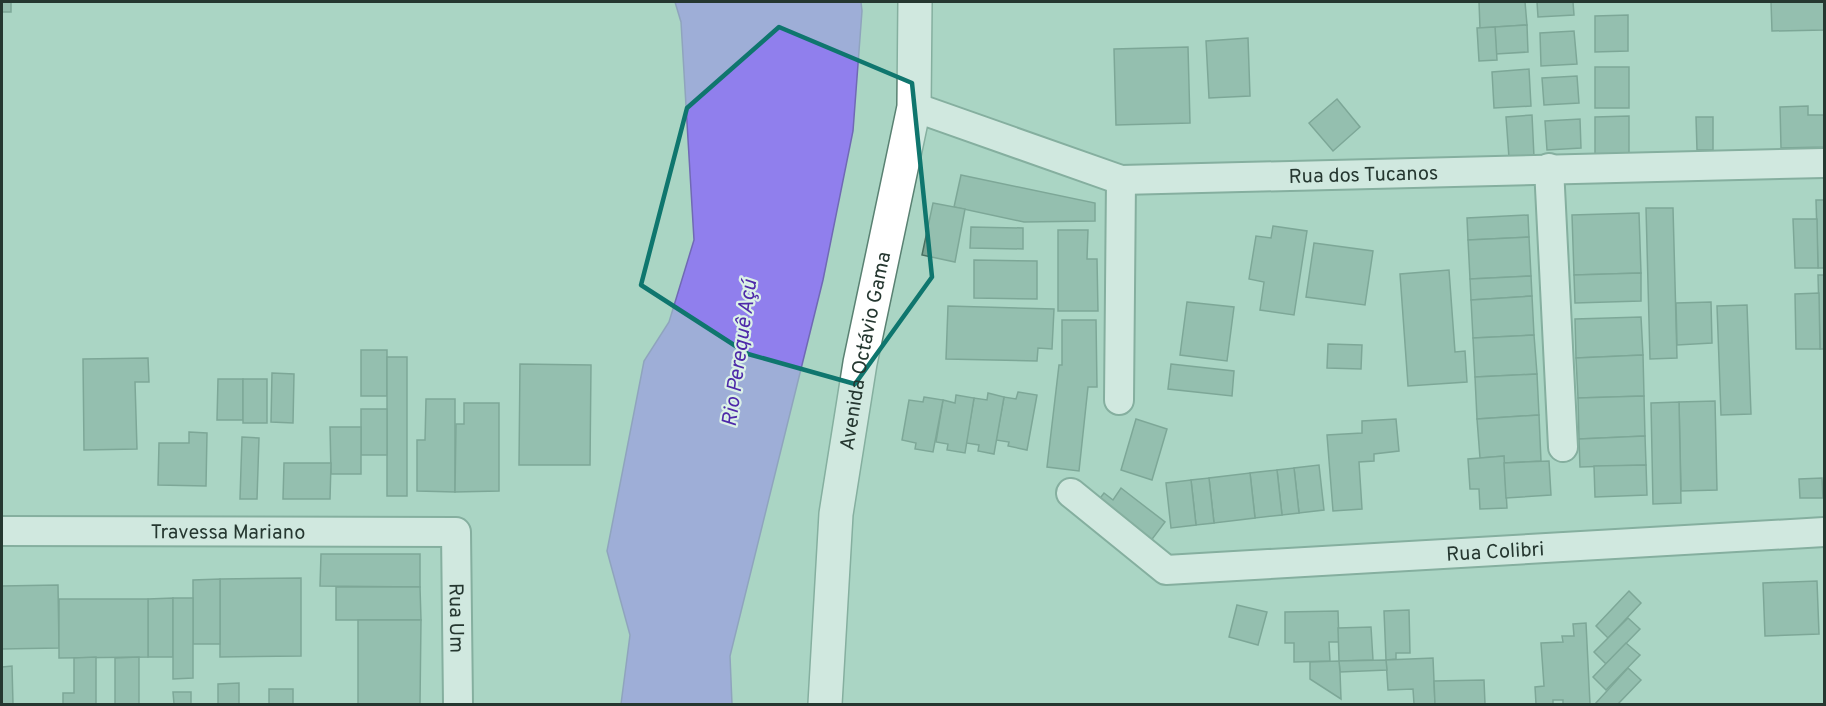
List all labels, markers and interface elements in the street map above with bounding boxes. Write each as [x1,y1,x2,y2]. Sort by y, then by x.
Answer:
street label: Rua dos Tucanos [1288,161,1439,191]
street label: Avenida Octávio Gama [835,249,898,452]
water label: Rio Perequê Açú [717,276,764,428]
street label: Travessa Mariano [151,520,305,547]
street label: Rua Colibri [1446,537,1545,569]
street label: Rua Um [442,583,468,653]

